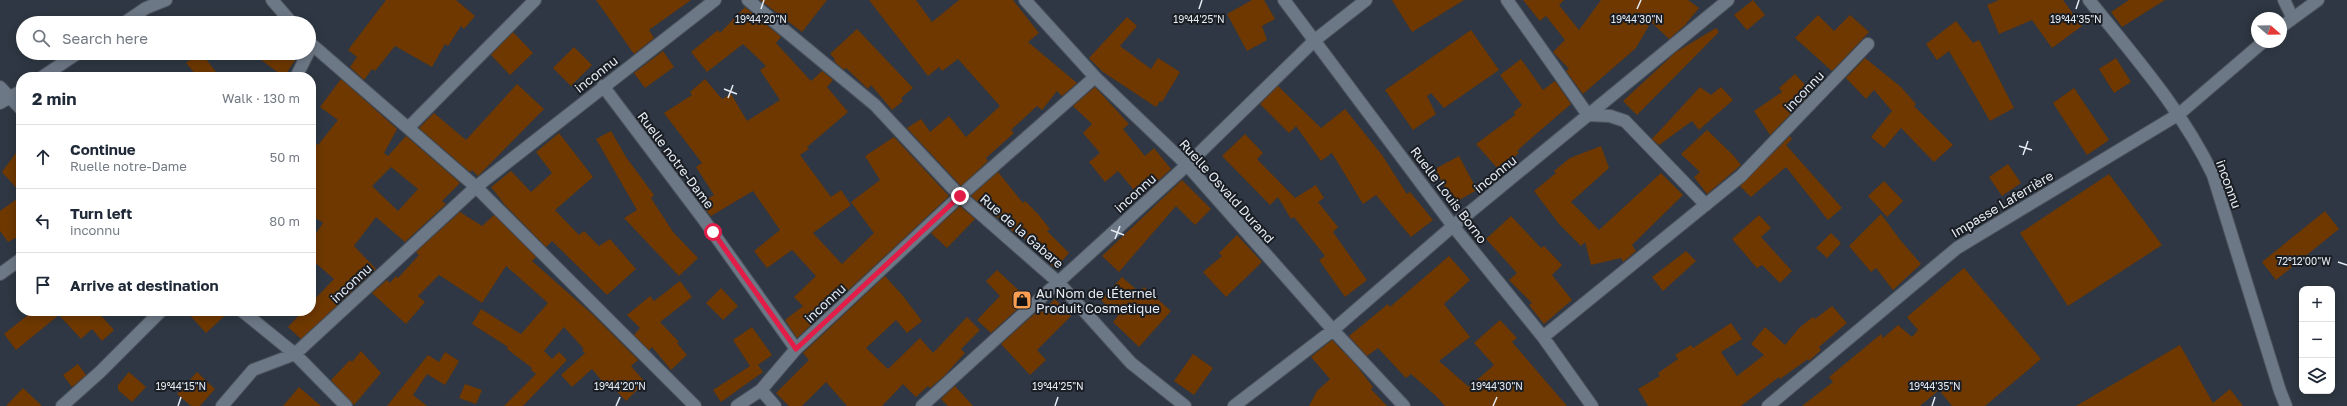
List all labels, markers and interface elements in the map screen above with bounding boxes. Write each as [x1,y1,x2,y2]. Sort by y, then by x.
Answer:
north arrow [2251,12,2287,48]
text: 19°44'20"N [735,13,787,25]
text: 19°44'25"N [1173,13,1225,25]
text: 19°44'30"N [1611,13,1663,25]
text: 19°44'35"N [2050,13,2102,25]
search box [16,16,316,60]
icon: search [30,27,52,49]
text: Search here [62,29,148,47]
street label: inconnu [571,52,621,96]
street label: inconnu [1781,67,1827,115]
text: 2 min [32,88,76,109]
text: Walk · 130 m [222,90,300,106]
street label: Ruelle notre-Dame [634,109,718,211]
street label: Ruelle Osvald Durand [1176,136,1278,246]
text: Continue [70,140,136,158]
street label: Ruelle Louis Borno [1407,143,1491,247]
icon: ahead [32,146,54,168]
text: 50 m [270,149,300,165]
street label: inconnu [1470,152,1520,196]
text: Ruelle notre-Dame [70,158,187,174]
street label: inconnu [2213,158,2245,210]
street label: Impasse Laferrière [1948,167,2056,241]
street label: inconnu [1111,170,1159,216]
route end [951,187,969,205]
street label: Rue de la Gabare [977,190,1067,272]
text: Turn left [70,204,132,222]
icon: left [32,210,54,232]
text: 80 m [269,213,300,229]
text: inconnu [70,222,120,238]
route start [704,223,722,241]
text: 72°12'00"W [2277,255,2331,267]
street label: inconnu [327,260,375,306]
icon: arrive [32,274,54,296]
text: Arrive at destination [70,276,219,294]
street label: inconnu [801,280,849,326]
place label: Au Nom de lÉternel Produit Cosmetique [1036,285,1160,316]
map controls [2299,286,2335,394]
button: + [2299,286,2335,322]
shop icon: Au Nom de lÉternel Produit Cosmetique [1011,289,1033,311]
button: − [2299,322,2335,358]
button: layers [2299,358,2335,394]
text: 19°44'15"N [156,380,206,392]
text: 19°44'20"N [594,380,646,392]
text: 19°44'25"N [1032,380,1084,392]
text: 19°44'30"N [1471,380,1523,392]
text: 19°44'35"N [1909,380,1961,392]

